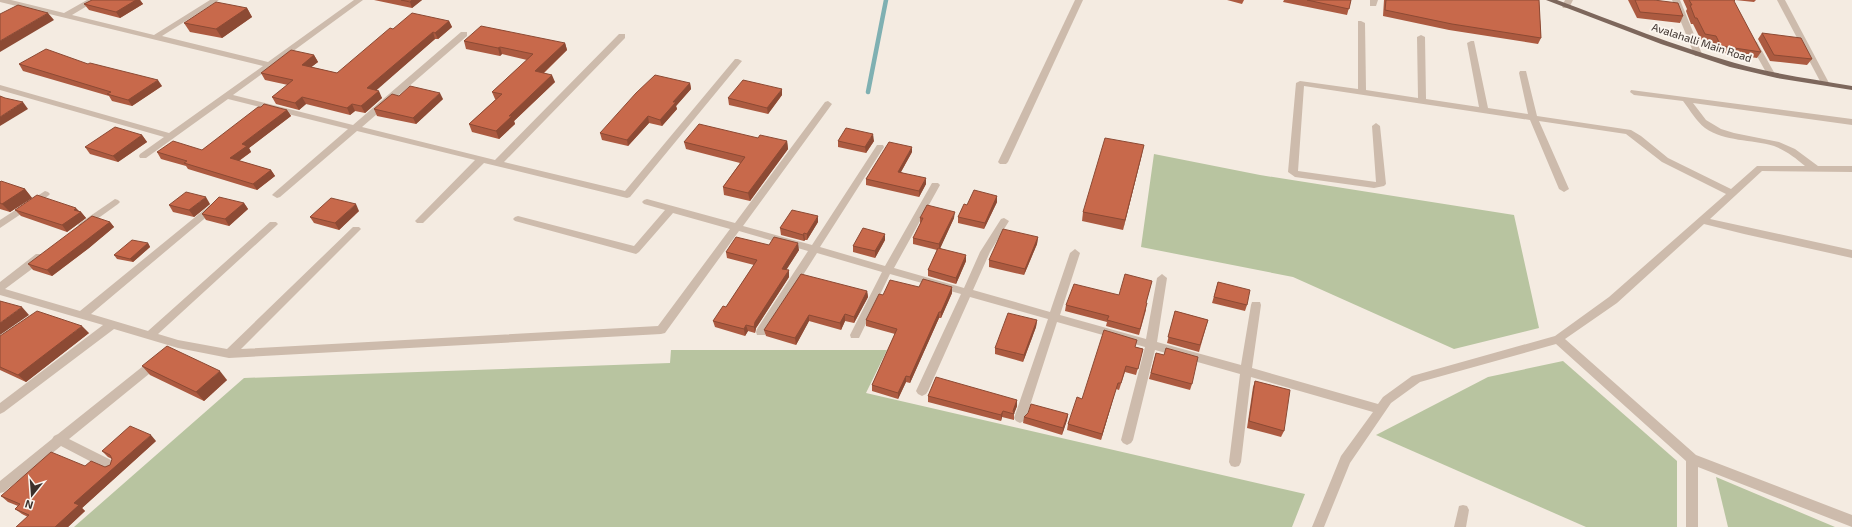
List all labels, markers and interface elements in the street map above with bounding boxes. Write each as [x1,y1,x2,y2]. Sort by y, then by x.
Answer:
street label: Avalahalli Main Road [1650,20,1754,64]
north arrow [12,475,52,515]
text: N [23,498,35,512]

